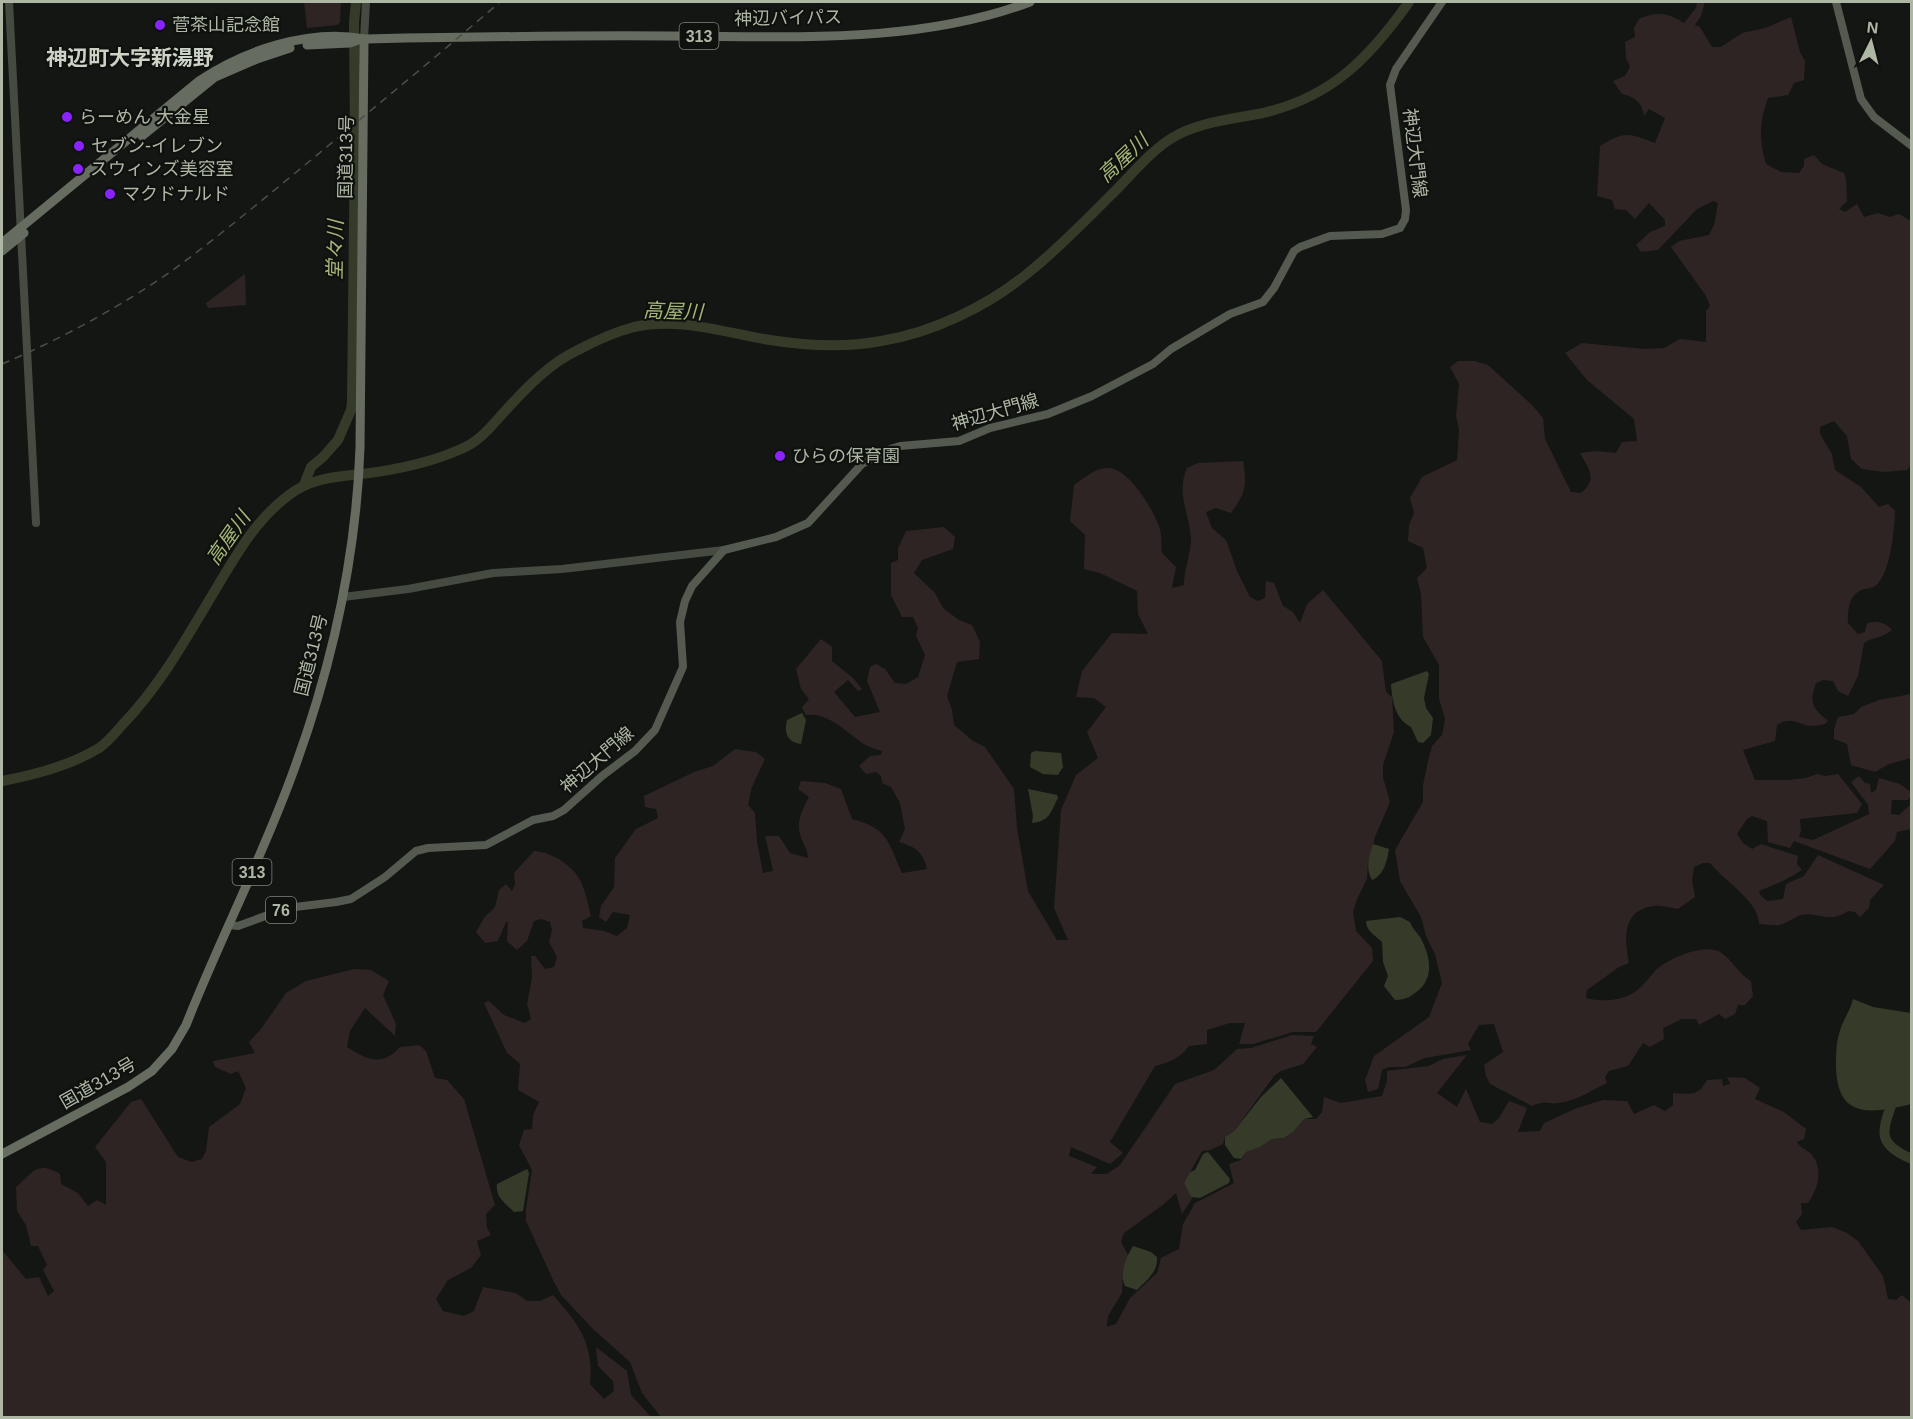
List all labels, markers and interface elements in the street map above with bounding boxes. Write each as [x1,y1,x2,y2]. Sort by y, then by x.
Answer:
street label: 神辺バイパス [734,7,842,29]
north arrow [1841,12,1901,72]
place label: 菅茶山記念館 [172,15,280,35]
marker: 菅茶山記念館 [153,18,167,32]
text: N [1866,19,1879,37]
road number: 313 [680,23,718,49]
district label: 神辺町大字新湯野 [46,46,214,69]
place label: らーめん 大金星 [79,107,210,127]
street label: 神辺大門線 [1400,107,1430,199]
marker: らーめん 大金星 [60,110,74,124]
street label: 国道313号 [335,115,357,199]
water label: 高屋川 [1094,128,1154,187]
place label: セブン-イレブン [91,136,223,156]
marker: セブン-イレブン [72,139,86,153]
place label: スウィンズ美容室 [90,159,234,179]
marker: スウィンズ美容室 [71,162,85,176]
place label: マクドナルド [122,184,230,204]
marker: マクドナルド [103,187,117,201]
water label: 堂々川 [323,218,347,280]
water label: 高屋川 [643,299,705,323]
street label: 神辺大門線 [949,390,1041,434]
place label: ひらの保育園 [792,446,900,466]
marker: ひらの保育園 [773,449,787,463]
water label: 高屋川 [202,505,255,569]
street label: 国道313号 [291,612,331,698]
street label: 神辺大門線 [556,723,638,797]
road number: 313 [232,859,272,885]
road number: 76 [266,897,296,923]
street label: 国道313号 [57,1053,139,1113]

